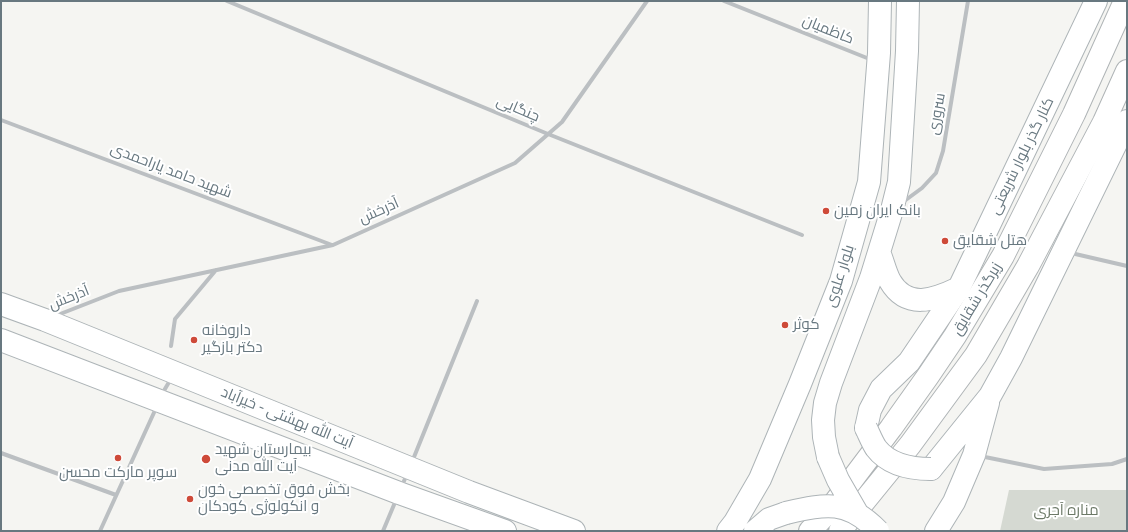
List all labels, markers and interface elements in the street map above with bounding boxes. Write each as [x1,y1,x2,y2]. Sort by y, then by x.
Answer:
street label: کاظمیان [800,12,856,48]
street label: چنگایی [494,92,542,126]
street label: سروری [924,92,950,136]
street label: کنار گذر بلوار شریعتی [986,95,1058,217]
street label: شهید حامد یاراحمدی [108,140,234,202]
street label: آذرخش [356,194,402,228]
place label: بانک ایران زمین [834,202,921,220]
marker: بانک ایران زمین [821,206,831,216]
place label: هتل شقایق [953,232,1027,250]
marker: هتل شقایق [940,236,950,246]
street label: بلوار علوی [821,243,859,309]
street label: زیرگذر شقایق [948,259,1006,339]
street label: آذرخش [46,282,92,314]
place label: کوثر [793,316,820,334]
marker: کوثر [780,320,790,330]
place label: داروخانه دکتر بازگیر [202,322,263,357]
marker: داروخانه دکتر بازگیر [189,335,199,345]
street label: آیت الله بهشتی - خیرآباد [218,383,356,453]
place label: بیمارستان شهید آیت الله مدنی [215,441,311,476]
marker: سوپر مارکت محسن [113,453,123,463]
marker: بیمارستان شهید آیت الله مدنی [200,453,212,465]
place label: سوپر مارکت محسن [59,464,177,482]
place label: بخش فوق تخصصی خون و انکولوژی کودکان [198,481,350,516]
marker: بخش فوق تخصصی خون و انکولوژی کودکان [185,494,195,504]
park label: مناره آجری [1033,502,1099,520]

